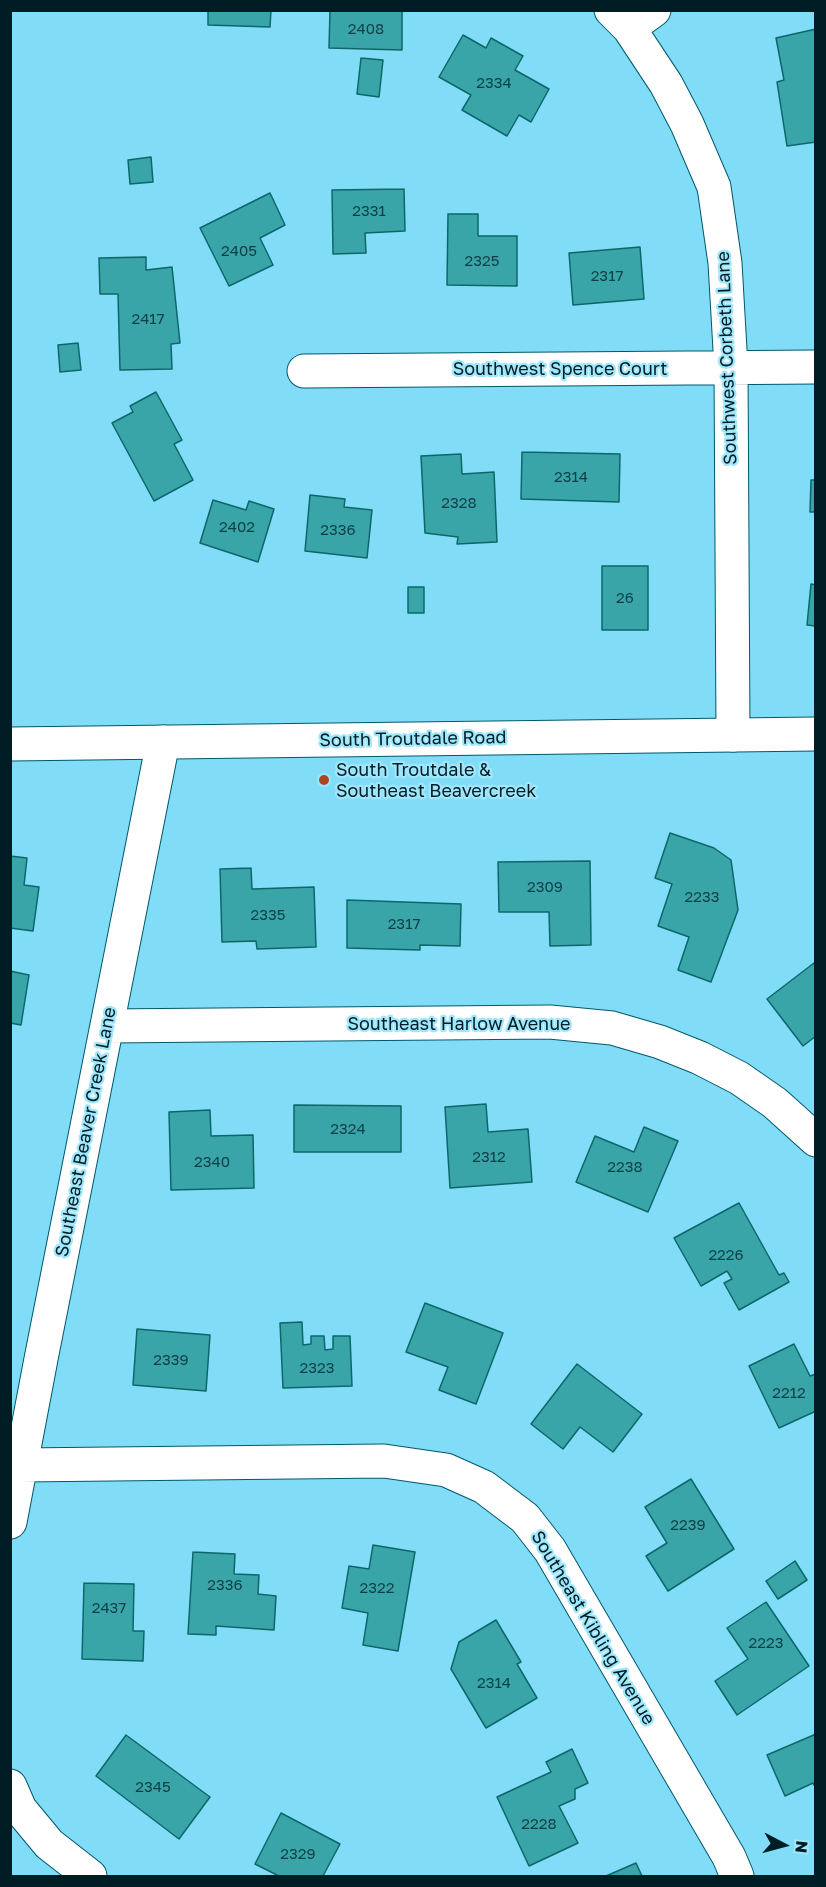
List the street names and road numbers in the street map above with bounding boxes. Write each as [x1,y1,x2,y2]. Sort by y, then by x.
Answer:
street label: Southwest Corbeth Lane [712,251,742,465]
street label: Southwest Spence Court [453,358,667,380]
street label: South Troutdale Road [319,727,507,751]
street label: Southeast Beaver Creek Lane [51,1005,121,1259]
street label: Southeast Harlow Avenue [347,1013,571,1035]
street label: Southeast Kibling Avenue [526,1527,660,1729]

